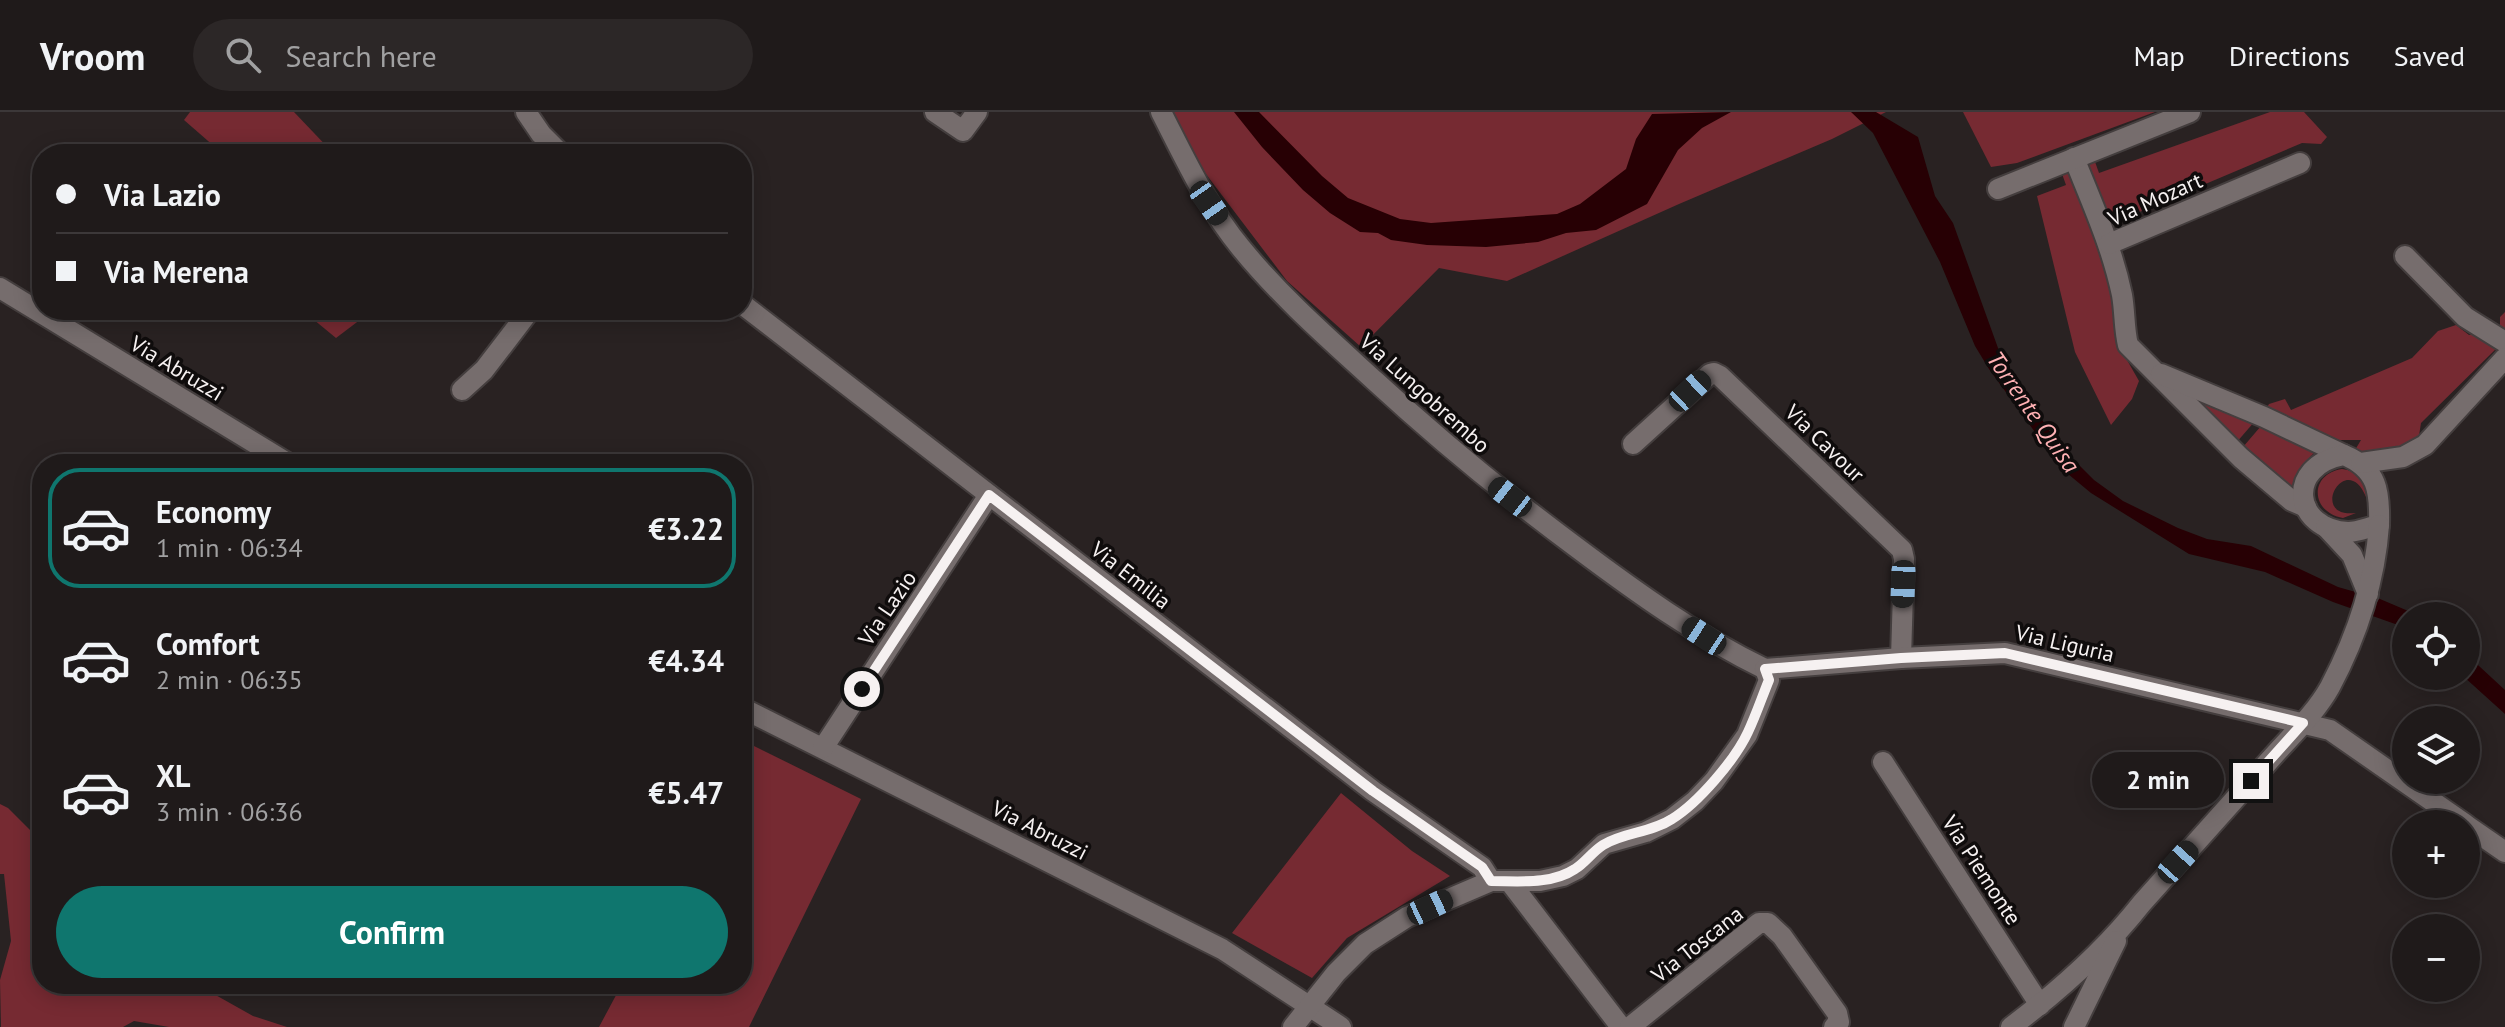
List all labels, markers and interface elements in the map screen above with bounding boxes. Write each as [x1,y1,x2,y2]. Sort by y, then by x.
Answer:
search box [193,19,753,91]
text: Vroom [40,31,145,80]
icon: search [221,33,265,77]
text: Search here [285,36,437,75]
text: Map [2134,37,2185,74]
text: Directions [2229,37,2350,74]
text: Saved [2394,37,2465,74]
street label: Via Mozart [2103,166,2207,233]
text: Via Lazio [104,175,221,214]
car [1185,176,1233,230]
text: Via Merena [104,252,249,291]
street label: Via Lungobrembo [1353,326,1496,459]
street label: Via Abruzzi [124,329,229,407]
water label: Torrente Quisa [1980,345,2087,479]
car [1664,366,1716,416]
street label: Via Cavour [1779,398,1871,488]
car [1484,473,1536,521]
icon: car [60,492,132,564]
text: Economy [156,492,271,531]
text: €3.22 [649,509,724,548]
text: 1 min · 06:34 [156,531,303,564]
street label: Via Emilia [1085,534,1177,615]
car [1890,560,1916,608]
street label: Via Lazio [851,565,922,652]
map controls [2392,602,2480,1002]
button: locate [2392,602,2480,690]
car [1677,613,1731,659]
street label: Via Liguria [2012,618,2117,668]
icon: car [60,624,132,696]
text: Comfort [156,624,259,663]
text: €4.34 [649,641,724,680]
text: 2 min · 06:35 [156,663,303,696]
route start [844,671,880,707]
button: layers [2392,706,2480,794]
callout: 2 min [2091,753,2223,809]
icon: car [60,756,132,828]
text: XL [156,756,190,795]
text: 2 min [2126,763,2190,796]
route end [2233,763,2269,799]
text: €5.47 [649,773,724,812]
street label: Via Abruzzi [986,793,1093,866]
text: 3 min · 06:36 [156,795,303,828]
street label: Via Piemonte [1936,809,2028,930]
button: + [2392,810,2480,898]
car [2153,836,2203,888]
button: Confirm [56,886,728,978]
car [1403,886,1457,928]
street label: Via Toscana [1645,899,1748,989]
button: − [2392,914,2480,1002]

